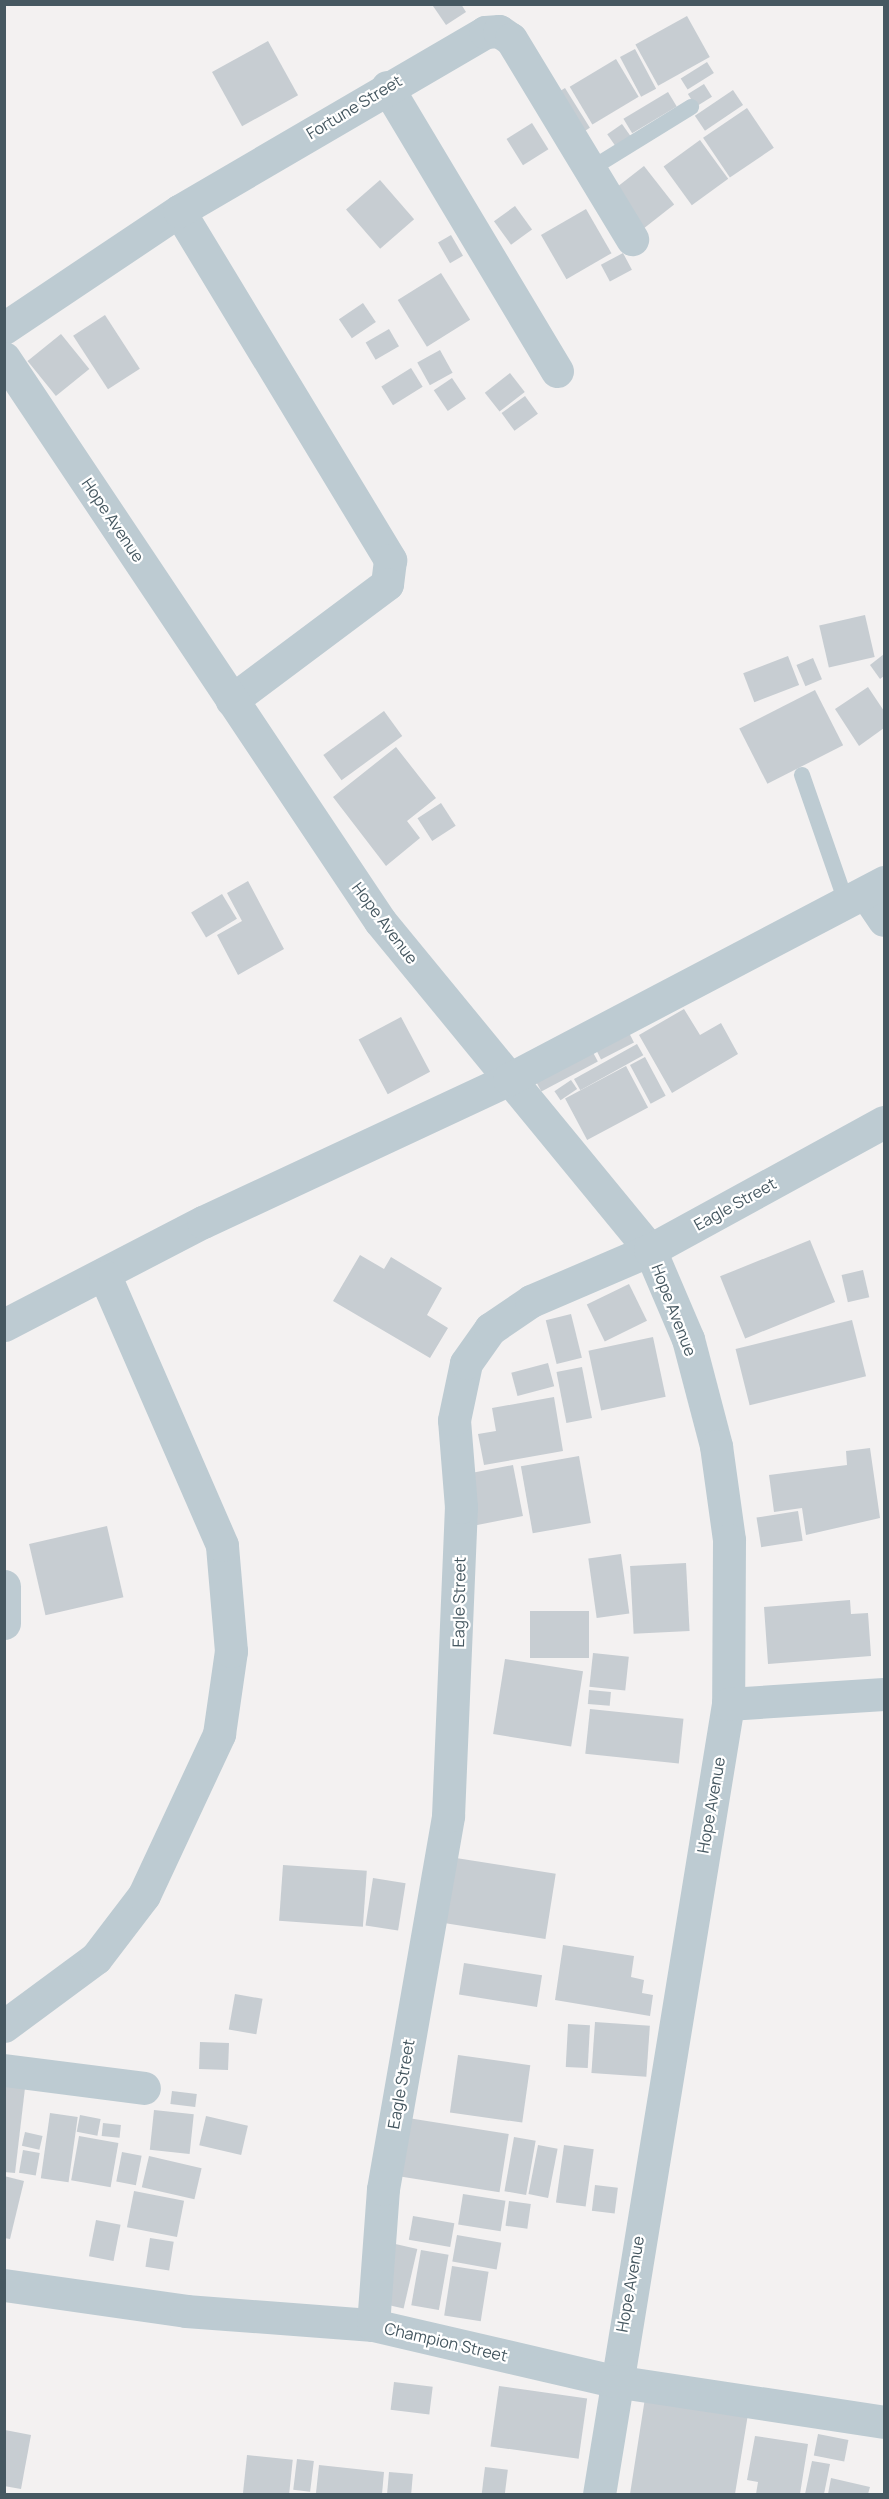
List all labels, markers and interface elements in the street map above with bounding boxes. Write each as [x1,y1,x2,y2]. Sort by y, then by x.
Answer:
street label: Fortune Street [303,71,405,143]
street label: Hope Avenue [78,474,148,566]
street label: Hope Avenue [348,878,422,968]
street label: Eagle Street [691,1174,779,1234]
street label: Hope Avenue [648,1261,700,1359]
street label: Eagle Street [449,1556,469,1648]
street label: Hope Avenue [693,1755,729,1855]
street label: Eagle Street [384,2038,418,2130]
street label: Hope Avenue [612,2234,648,2334]
street label: Champion Street [383,2318,509,2366]

